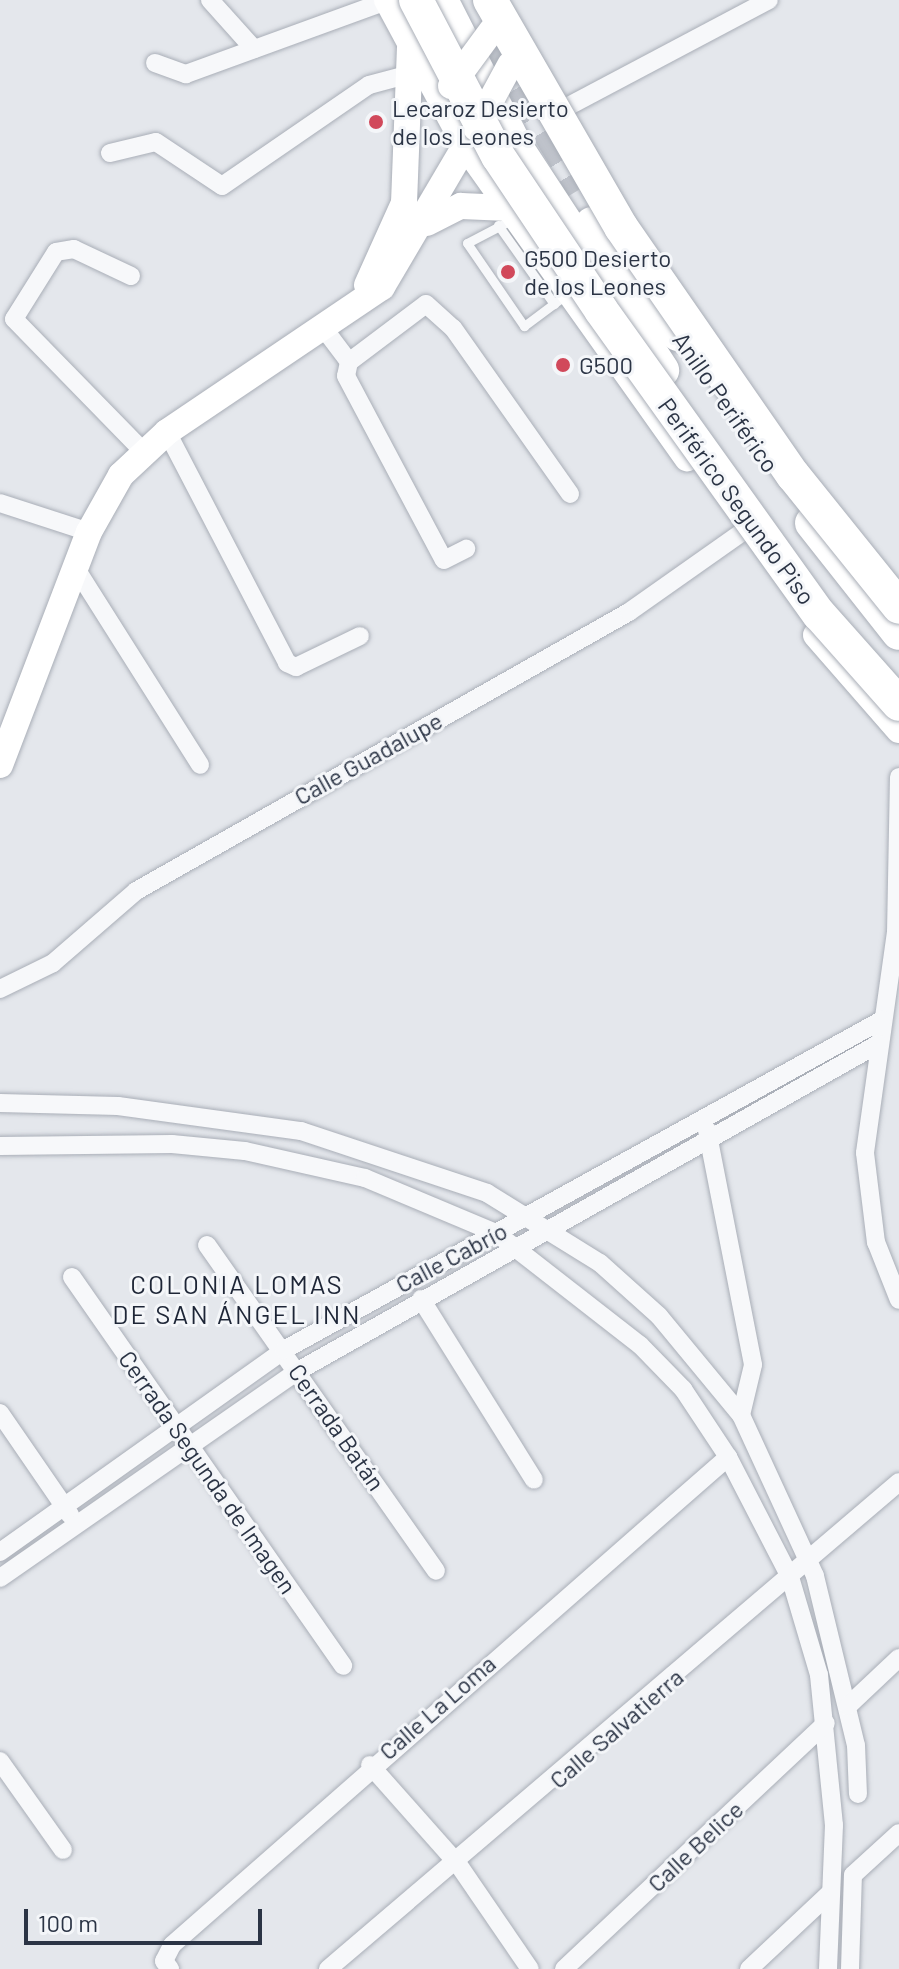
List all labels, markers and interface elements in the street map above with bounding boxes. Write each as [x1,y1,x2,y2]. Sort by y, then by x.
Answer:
place label: Lecaroz Desierto de los Leones [392,94,569,150]
marker: Lecaroz Desierto de los Leones [367,113,385,131]
place label: G500 Desierto de los Leones [524,244,671,300]
marker: G500 Desierto de los Leones [499,263,517,281]
street label: Anillo Periférico [667,326,785,478]
place label: G500 [579,351,633,379]
marker: G500 [554,356,572,374]
street label: Periférico Segundo Piso [652,392,822,610]
street label: Calle Guadalupe [289,705,447,811]
street label: Calle Cabrío [390,1216,512,1298]
district label: COLONIA LOMAS DE SAN ÁNGEL INN [112,1268,362,1330]
street label: Cerrada Segunda de Imagen [113,1345,303,1599]
street label: Cerrada Batán [283,1358,391,1496]
street label: Calle La Loma [373,1649,501,1765]
street label: Calle Salvatierra [543,1662,689,1794]
street label: Calle Belice [641,1795,749,1897]
scale bar [28,1893,266,1943]
text: 100 m [38,1908,98,1937]

